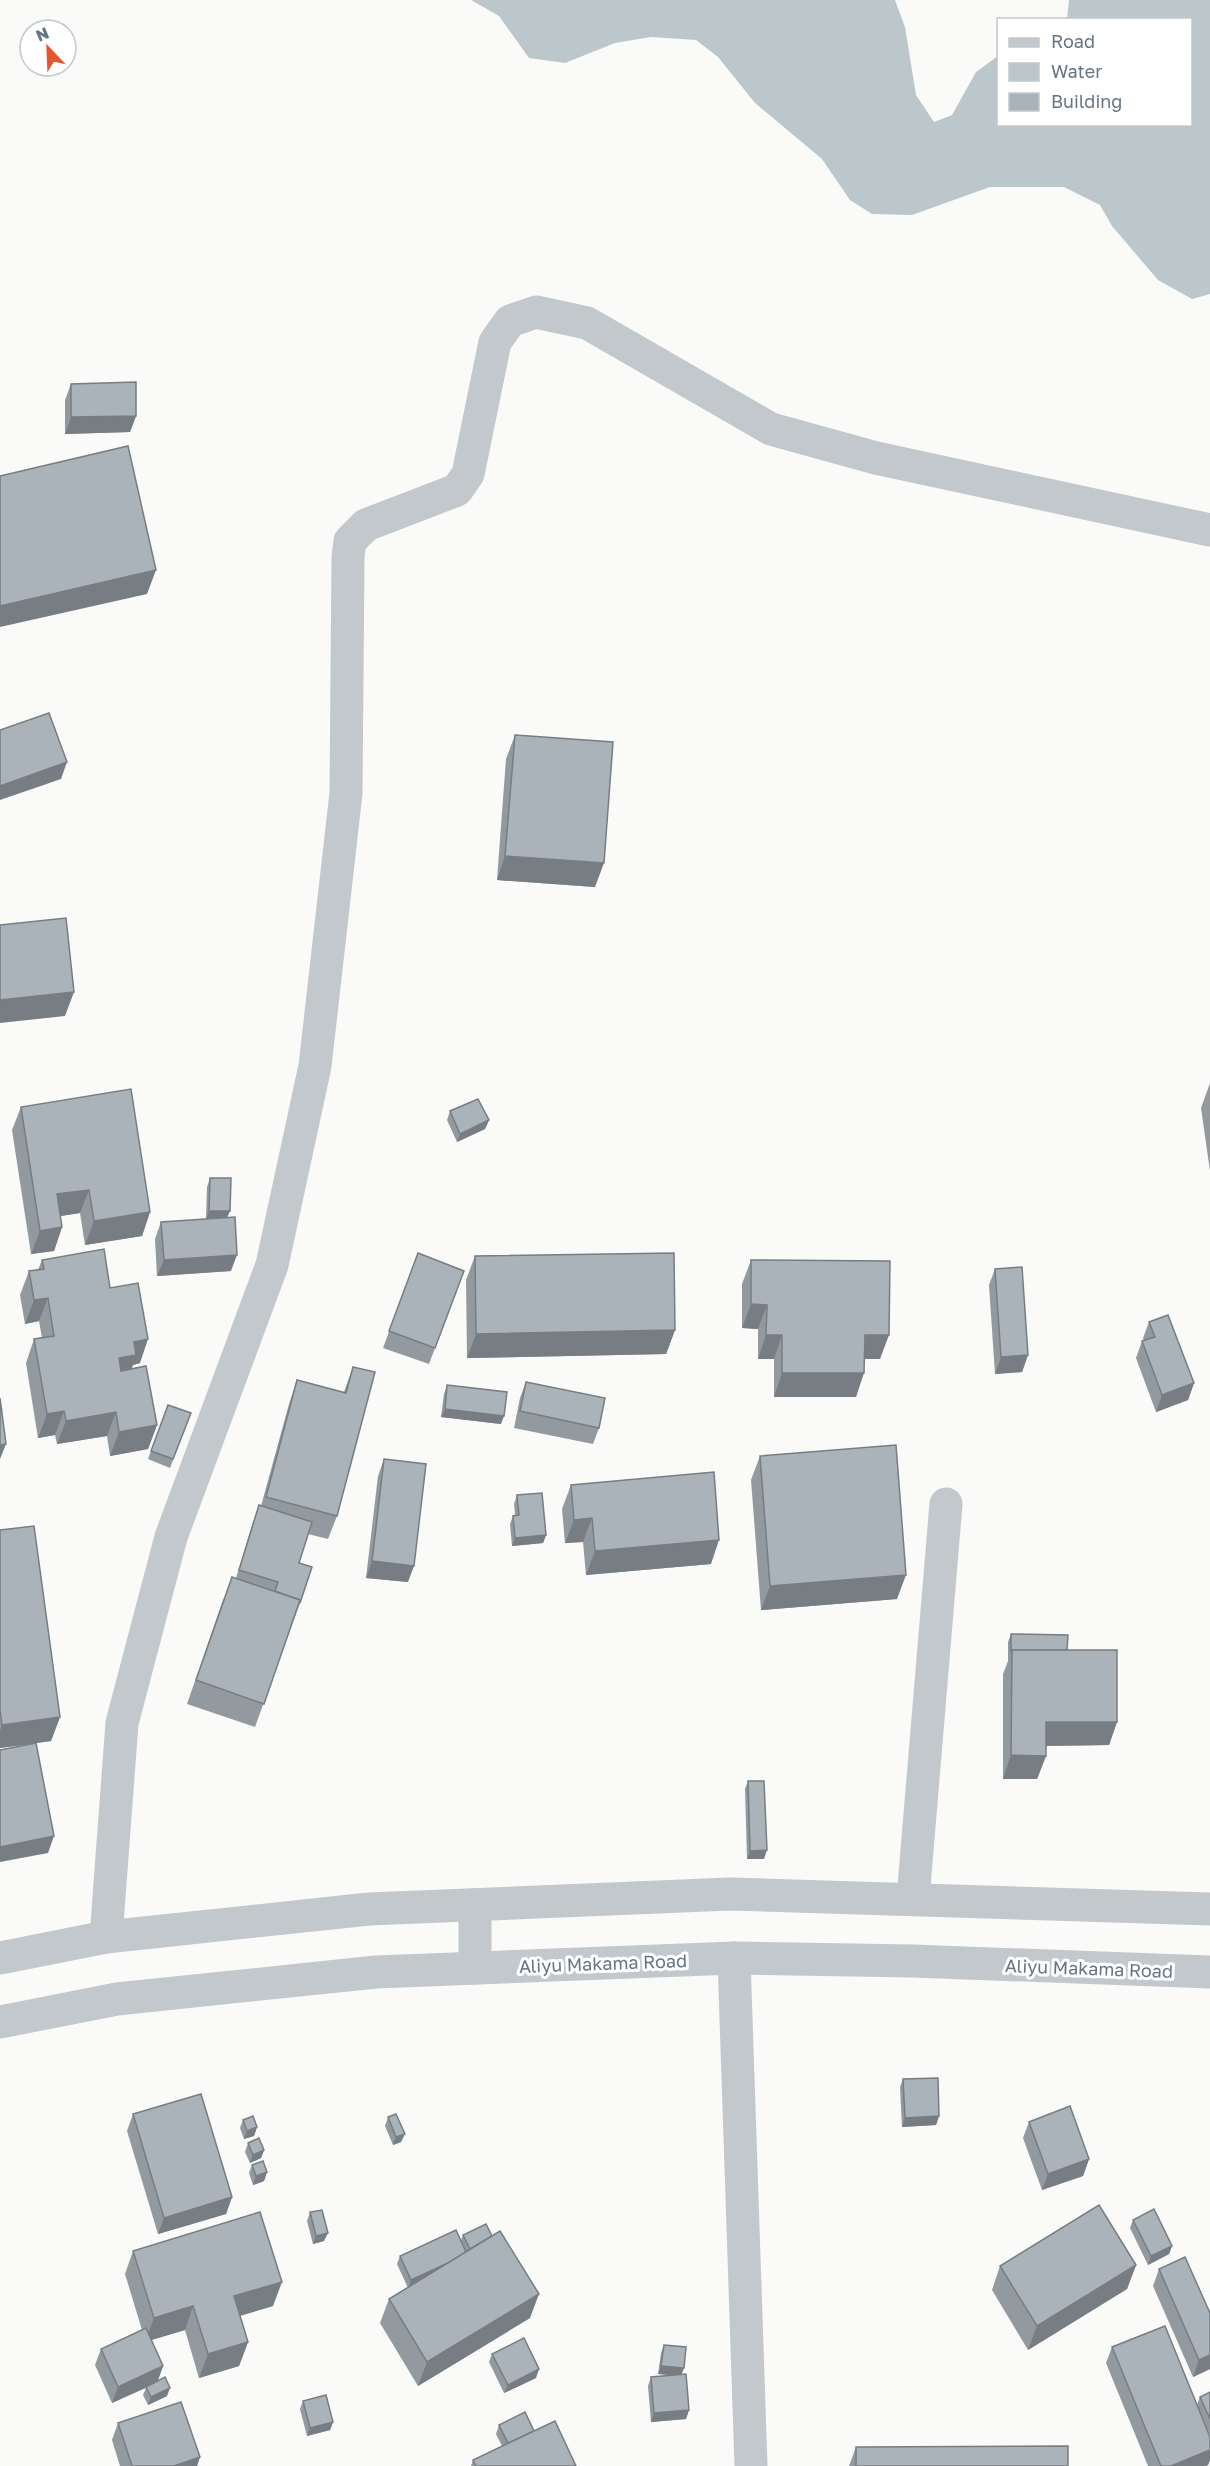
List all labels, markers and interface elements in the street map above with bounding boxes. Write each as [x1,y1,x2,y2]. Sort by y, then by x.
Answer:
north arrow [18,18,78,78]
legend [997,18,1192,126]
text: N [33,23,52,46]
text: Road [1051,30,1095,52]
text: Water [1051,60,1102,82]
text: Building [1051,90,1122,112]
street label: Aliyu Makama Road [519,1949,687,1977]
street label: Aliyu Makama Road [1005,1954,1173,1982]

